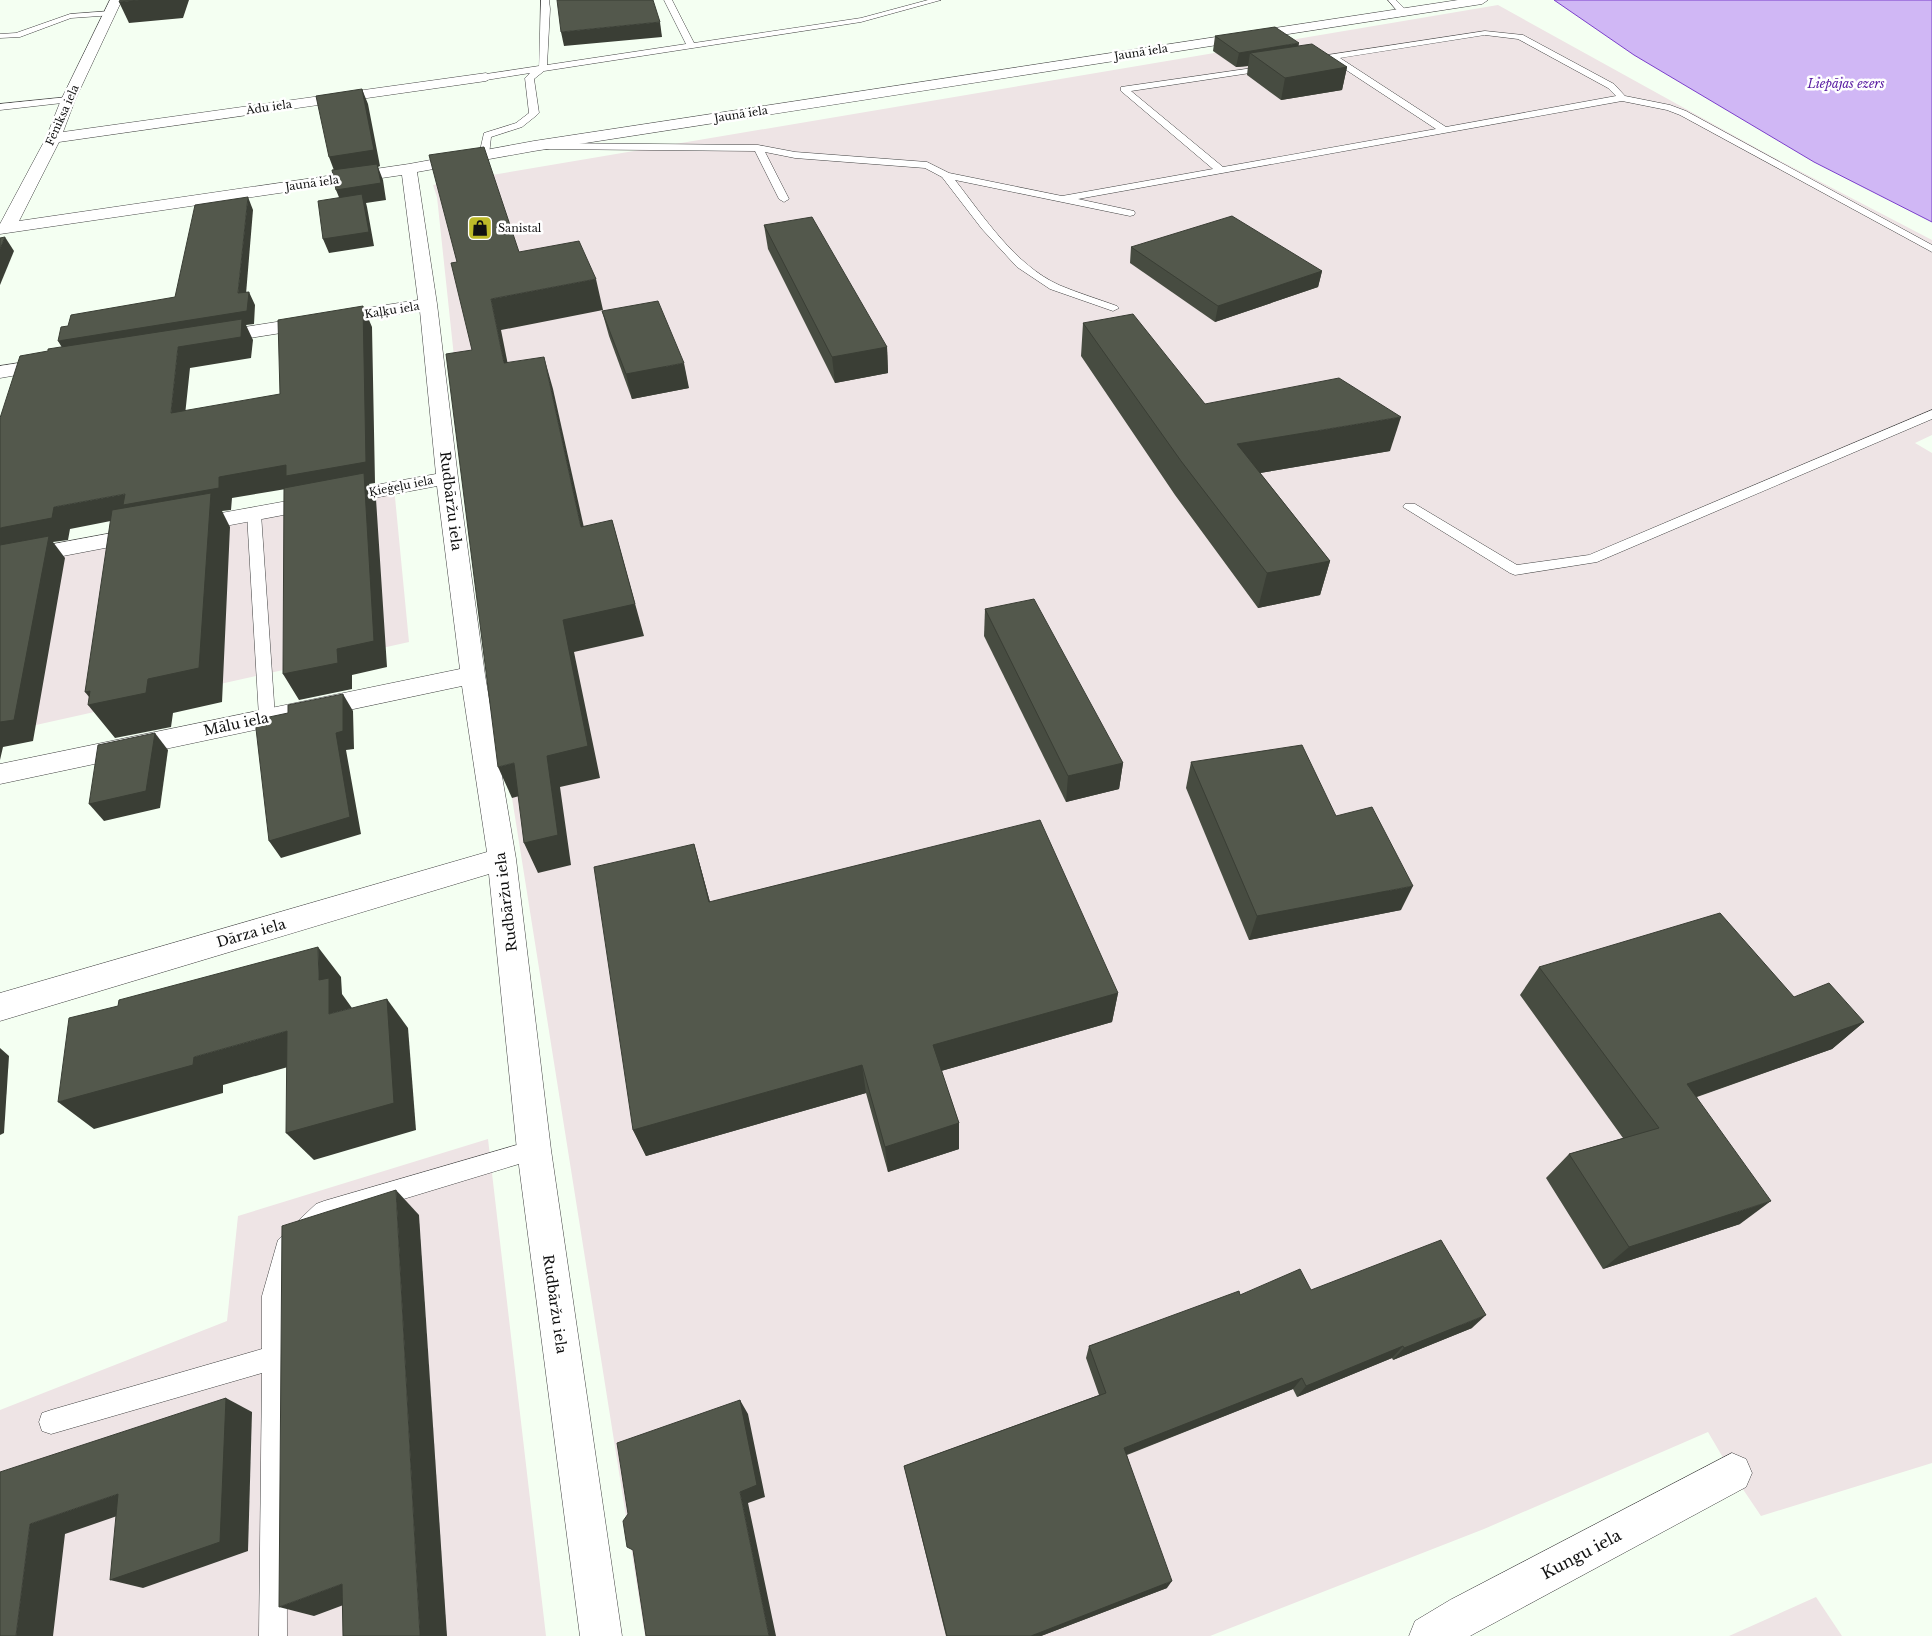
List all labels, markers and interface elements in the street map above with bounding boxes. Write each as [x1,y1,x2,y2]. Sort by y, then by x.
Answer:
street label: Jaunā iela [1111,41,1170,63]
water label: Liepājas ezers [1807,76,1885,91]
street label: Fēniksa iela [42,82,82,148]
street label: Ādu iela [244,97,294,117]
street label: Jaunā iela [711,103,770,125]
street label: Jaunā iela [282,172,341,194]
shop icon: Sanistal [467,215,493,241]
place label: Sanistal [498,221,542,235]
street label: Kaļķu iela [364,299,421,322]
street label: Rudbāržu iela [436,450,466,552]
street label: Ķieģeļu iela [368,473,435,500]
street label: Mālu iela [202,708,270,740]
street label: Rudbāržu iela [491,851,521,953]
street label: Dārza iela [214,914,288,951]
street label: Rudbāržu iela [539,1253,571,1355]
street label: Kungu iela [1538,1525,1624,1583]

